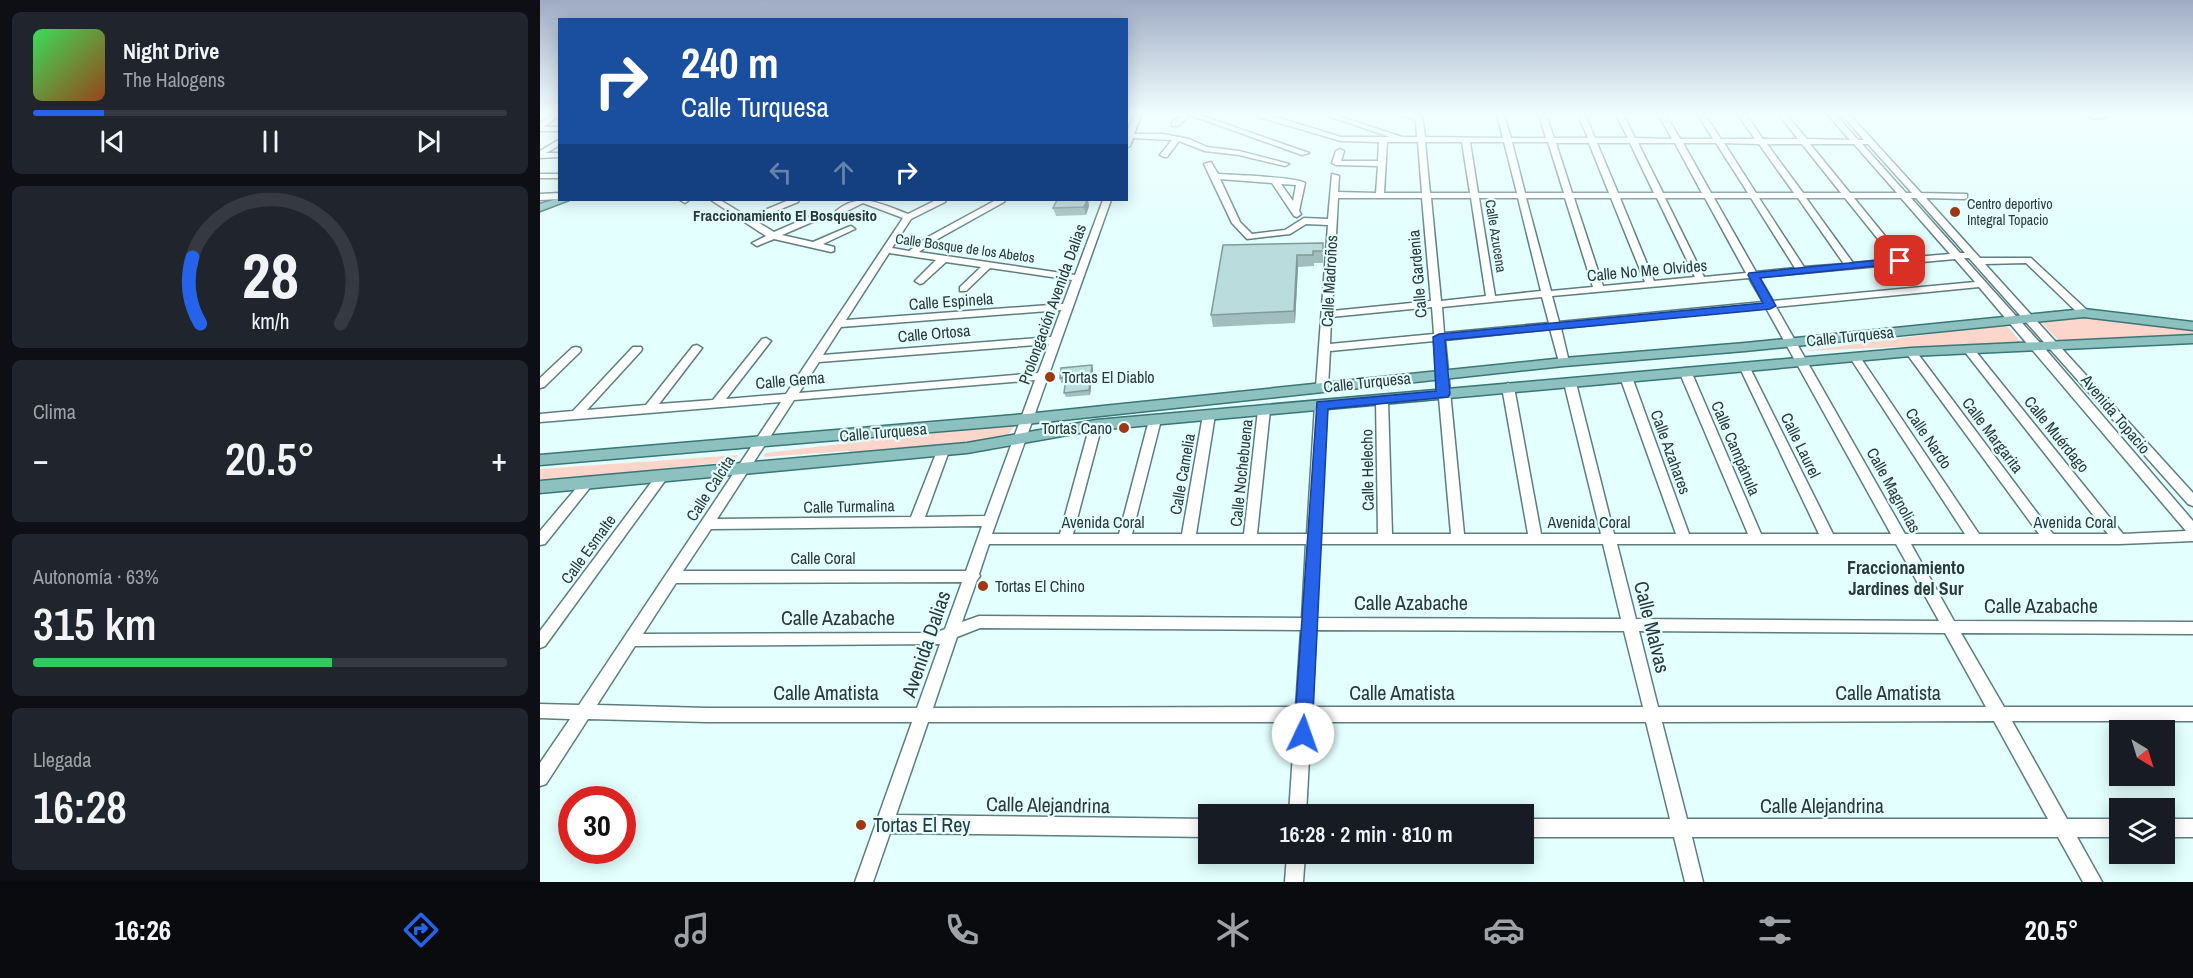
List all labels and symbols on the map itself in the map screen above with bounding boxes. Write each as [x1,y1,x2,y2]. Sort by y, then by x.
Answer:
place label: Centro deportivo Integral Topacio [1967,195,2053,229]
street label: Calle Azucena [1481,198,1511,274]
district label: Fraccionamiento El Bosquesito [693,205,877,226]
marker: Centro deportivo Integral Topacio [1948,205,1962,219]
street label: Prolongación Avenida Dalias [1013,221,1091,387]
street label: Calle Gardenia [1402,228,1432,319]
street label: Calle Bosque de los Abetos [894,229,1036,267]
street label: Calle Madroños [1316,235,1342,327]
pin [1874,235,1925,286]
street label: Calle No Me Olvides [1586,254,1708,286]
street label: Calle Espinela [908,287,995,315]
street label: Calle Ortosa [897,319,972,347]
street label: Calle Turquesa [1805,320,1895,352]
street label: Calle Gema [755,366,826,394]
place label: Tortas El Diablo [1062,366,1155,388]
street label: Calle Turquesa [1322,366,1412,398]
street label: Avenida Topacio [2076,369,2156,458]
marker: Tortas El Diablo [1043,370,1057,384]
street label: Calle Muérdago [2019,391,2095,477]
street label: Calle Margarita [1957,393,2029,478]
street label: Calle Campánula [1706,397,1766,499]
street label: Calle Nardo [1901,403,1957,473]
street label: Calle Azahares [1646,407,1696,497]
street label: Calle Laurel [1776,409,1826,481]
street label: Calle Turquesa [838,417,928,447]
place label: Tortas Cano [1041,417,1112,439]
street label: Calle Nochebuena [1224,417,1258,528]
marker: Tortas Cano [1117,421,1131,435]
street label: Calle Helecho [1355,429,1379,511]
street label: Calle Camelia [1164,431,1200,516]
street label: Calle Magnolias [1862,444,1926,536]
street label: Calle Calcita [681,450,740,525]
street label: Calle Turmalina [803,494,896,518]
street label: Calle Esmalte [555,510,621,588]
street label: Avenida Coral [1061,511,1145,533]
street label: Avenida Coral [1547,511,1631,533]
street label: Avenida Coral [2033,511,2117,533]
street label: Calle Coral [791,547,856,569]
district label: Fraccionamiento Jardines del Sur [1847,555,1965,601]
place label: Tortas El Chino [995,575,1085,597]
street label: Calle Malvas [1628,578,1677,676]
marker: Tortas El Chino [976,579,990,593]
street label: Avenida Dalias [894,587,956,702]
street label: Calle Azabache [1354,589,1468,616]
street label: Calle Azabache [1984,592,2098,619]
street label: Calle Azabache [781,604,895,631]
street label: Calle Amatista [773,679,879,706]
street label: Calle Amatista [1349,679,1455,706]
street label: Calle Amatista [1835,679,1941,706]
position arrow [1271,702,1335,766]
north arrow [2109,720,2175,786]
speed limit sign: 30 [558,786,636,864]
street label: Calle Alejandrina [986,790,1110,819]
street label: Calle Alejandrina [1760,792,1884,819]
place label: Tortas El Rey [873,811,971,838]
marker: Tortas El Rey [854,818,868,832]

